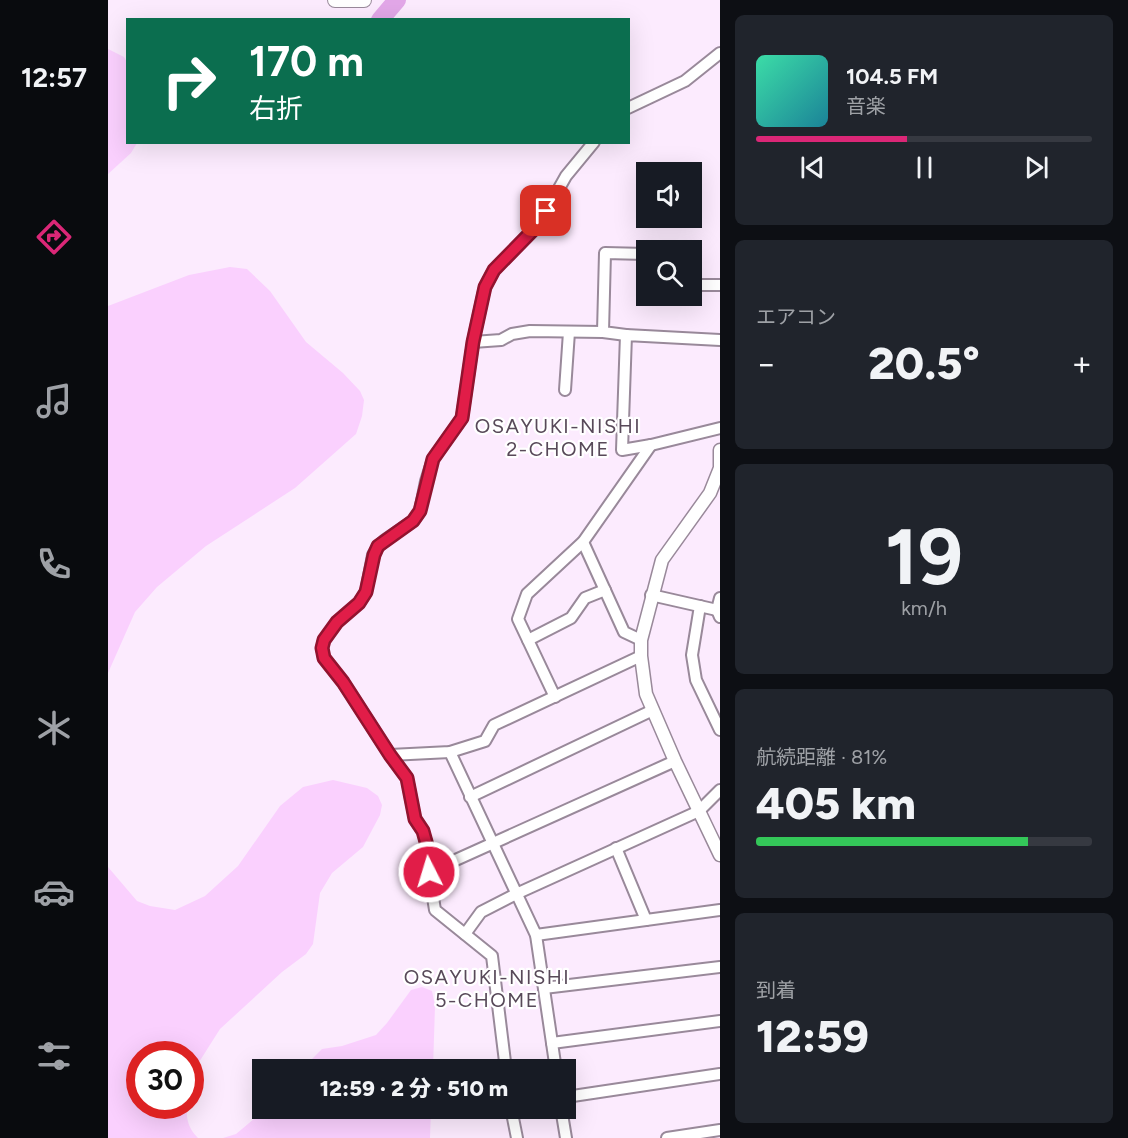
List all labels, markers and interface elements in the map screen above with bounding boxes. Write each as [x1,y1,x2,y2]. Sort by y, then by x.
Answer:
text: 170 m [249,36,364,87]
icon: right [150,42,228,120]
text: 12:57 [21,61,87,94]
text: 104.5 FM [846,63,938,90]
text: 右折 [249,92,303,125]
text: 音楽 [846,94,886,118]
icon: previous [796,151,829,184]
icon: pause [908,151,941,184]
icon: next [1020,151,1053,184]
map controls [636,162,702,306]
button: sound [636,162,702,228]
pin [520,185,571,236]
icon: arrive [529,194,562,227]
icon: directions [33,216,75,258]
button: search [636,240,702,306]
text: エアコン [756,305,836,329]
text: 20.5° [868,336,980,390]
text: − [756,344,777,383]
text: + [1071,344,1092,383]
icon: music [33,380,75,422]
district label: OSAYUKI-NISHI 2-CHOME [475,414,641,461]
text: 19 [885,510,963,604]
icon: phone [33,543,75,585]
text: km/h [901,596,947,620]
icon: climate [33,707,75,749]
text: 航続距離 · 81% [756,745,887,769]
text: 405 km [756,776,916,830]
position arrow [397,840,461,904]
icon: car [33,871,75,913]
district label: OSAYUKI-NISHI 5-CHOME [404,965,570,1012]
text: 到着 [756,978,796,1002]
text: 12:59 [756,1009,869,1063]
icon: filters [33,1035,75,1077]
speed limit sign: 30 [126,1041,204,1119]
text: 12:59 · 2 分 · 510 m [320,1075,508,1102]

